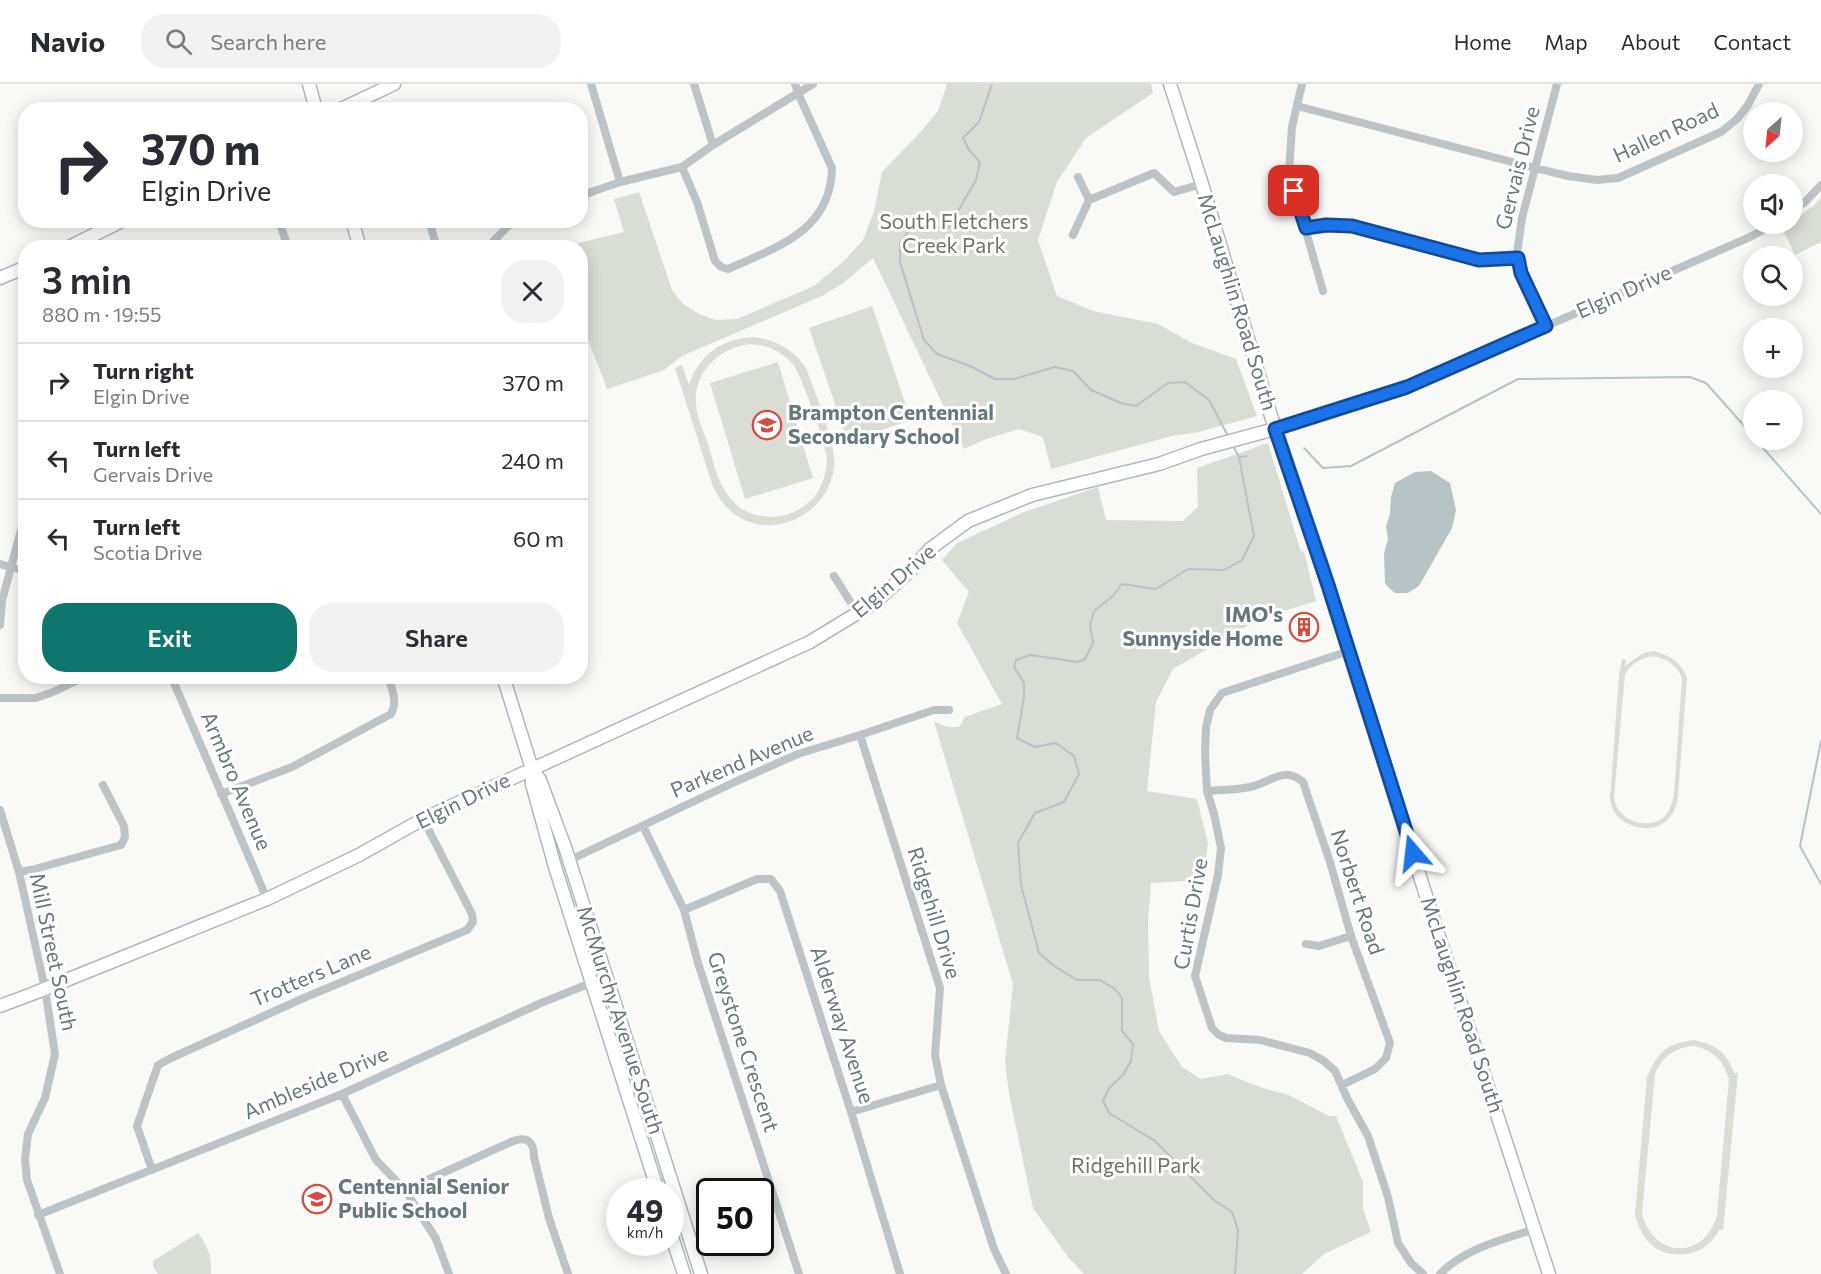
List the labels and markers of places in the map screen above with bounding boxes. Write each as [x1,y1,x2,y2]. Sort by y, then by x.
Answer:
pin [1268,165,1319,216]
place label: Brampton Centennial Secondary School [788,399,994,448]
school or university icon: Brampton Centennial Secondary School [751,409,783,441]
place label: IMO's Sunnyside Home [1122,601,1283,650]
building icon: IMO's Sunnyside Home [1288,611,1320,643]
place label: Centennial Senior Public School [338,1173,510,1222]
school or university icon: Centennial Senior Public School [301,1183,333,1215]

